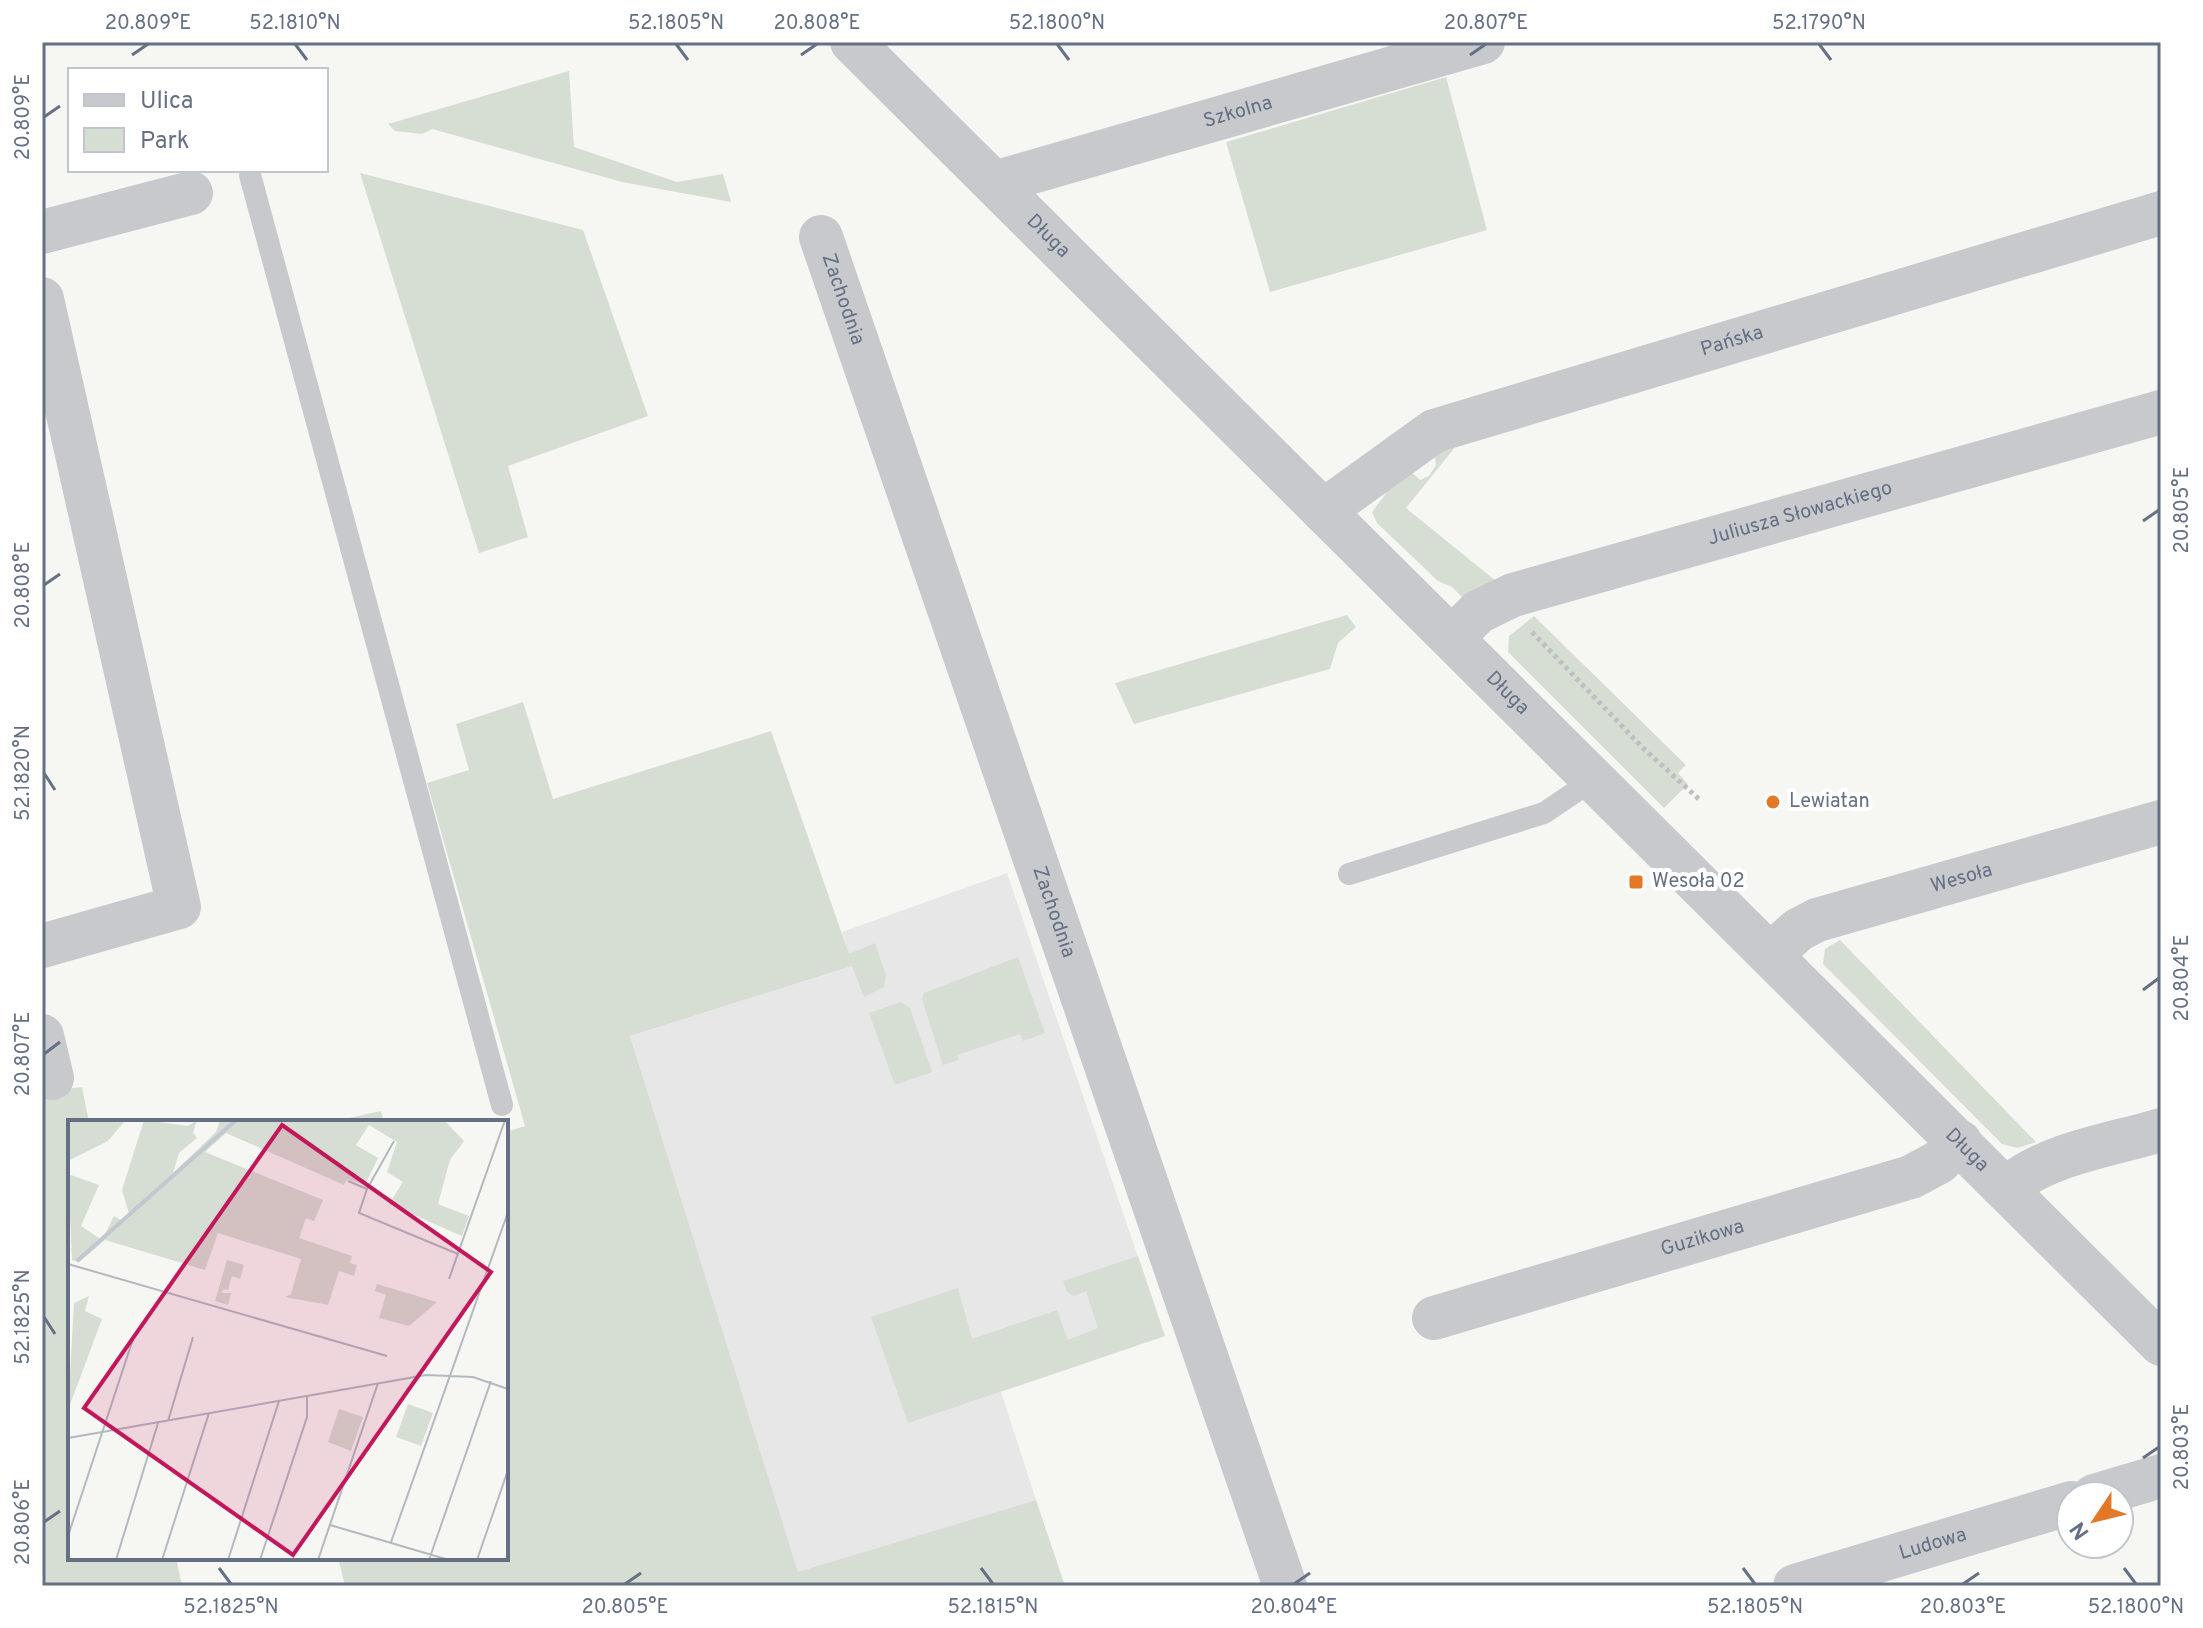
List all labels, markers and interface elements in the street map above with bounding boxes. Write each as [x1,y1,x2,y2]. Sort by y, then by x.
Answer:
text: 20.809°E [105,11,191,37]
text: 52.1810°N [249,11,341,37]
text: 52.1805°N [628,11,724,37]
text: 20.808°E [774,11,860,37]
text: 52.1800°N [1009,11,1105,37]
text: 20.807°E [1444,11,1528,37]
text: 52.1790°N [1772,11,1866,37]
legend [68,68,328,172]
text: 20.809°E [11,74,37,160]
text: Ulica [140,87,193,117]
street label: Szkolna [1201,90,1276,135]
text: Park [140,127,190,157]
street label: Długa [1020,209,1075,264]
street label: Zachodnia [815,250,870,349]
street label: Pańska [1698,320,1767,363]
text: 20.805°E [2170,466,2196,554]
street label: Juliusza Słowackiego [1705,476,1895,552]
text: 20.808°E [11,542,37,628]
street label: Długa [1480,666,1535,721]
text: 52.1820°N [11,725,37,821]
place label: Lewiatan [1789,789,1870,815]
marker: Lewiatan [1764,793,1782,811]
street label: Wesoła [1928,858,1996,900]
street label: Zachodnia [1025,863,1081,961]
place label: Wesoła 02 [1652,869,1745,895]
marker: Wesoła 02 [1627,873,1645,891]
text: 20.804°E [2170,934,2196,1022]
text: 20.807°E [11,1012,37,1096]
inset map [68,1120,508,1560]
street label: Długa [1939,1123,1994,1178]
street label: Guzikowa [1658,1214,1747,1263]
text: 52.1825°N [11,1269,37,1365]
text: 20.803°E [2170,1404,2196,1490]
text: 20.806°E [11,1479,37,1565]
north arrow [2055,1480,2135,1560]
text: N [2065,1516,2096,1544]
street label: Ludowa [1896,1522,1970,1567]
text: 52.1825°N [183,1595,279,1621]
text: 20.805°E [581,1595,669,1621]
text: 52.1815°N [948,1595,1038,1621]
text: 20.804°E [1250,1595,1338,1621]
text: 52.1805°N [1707,1595,1803,1621]
text: 20.803°E [1920,1595,2006,1621]
text: 52.1800°N [2088,1595,2184,1621]

